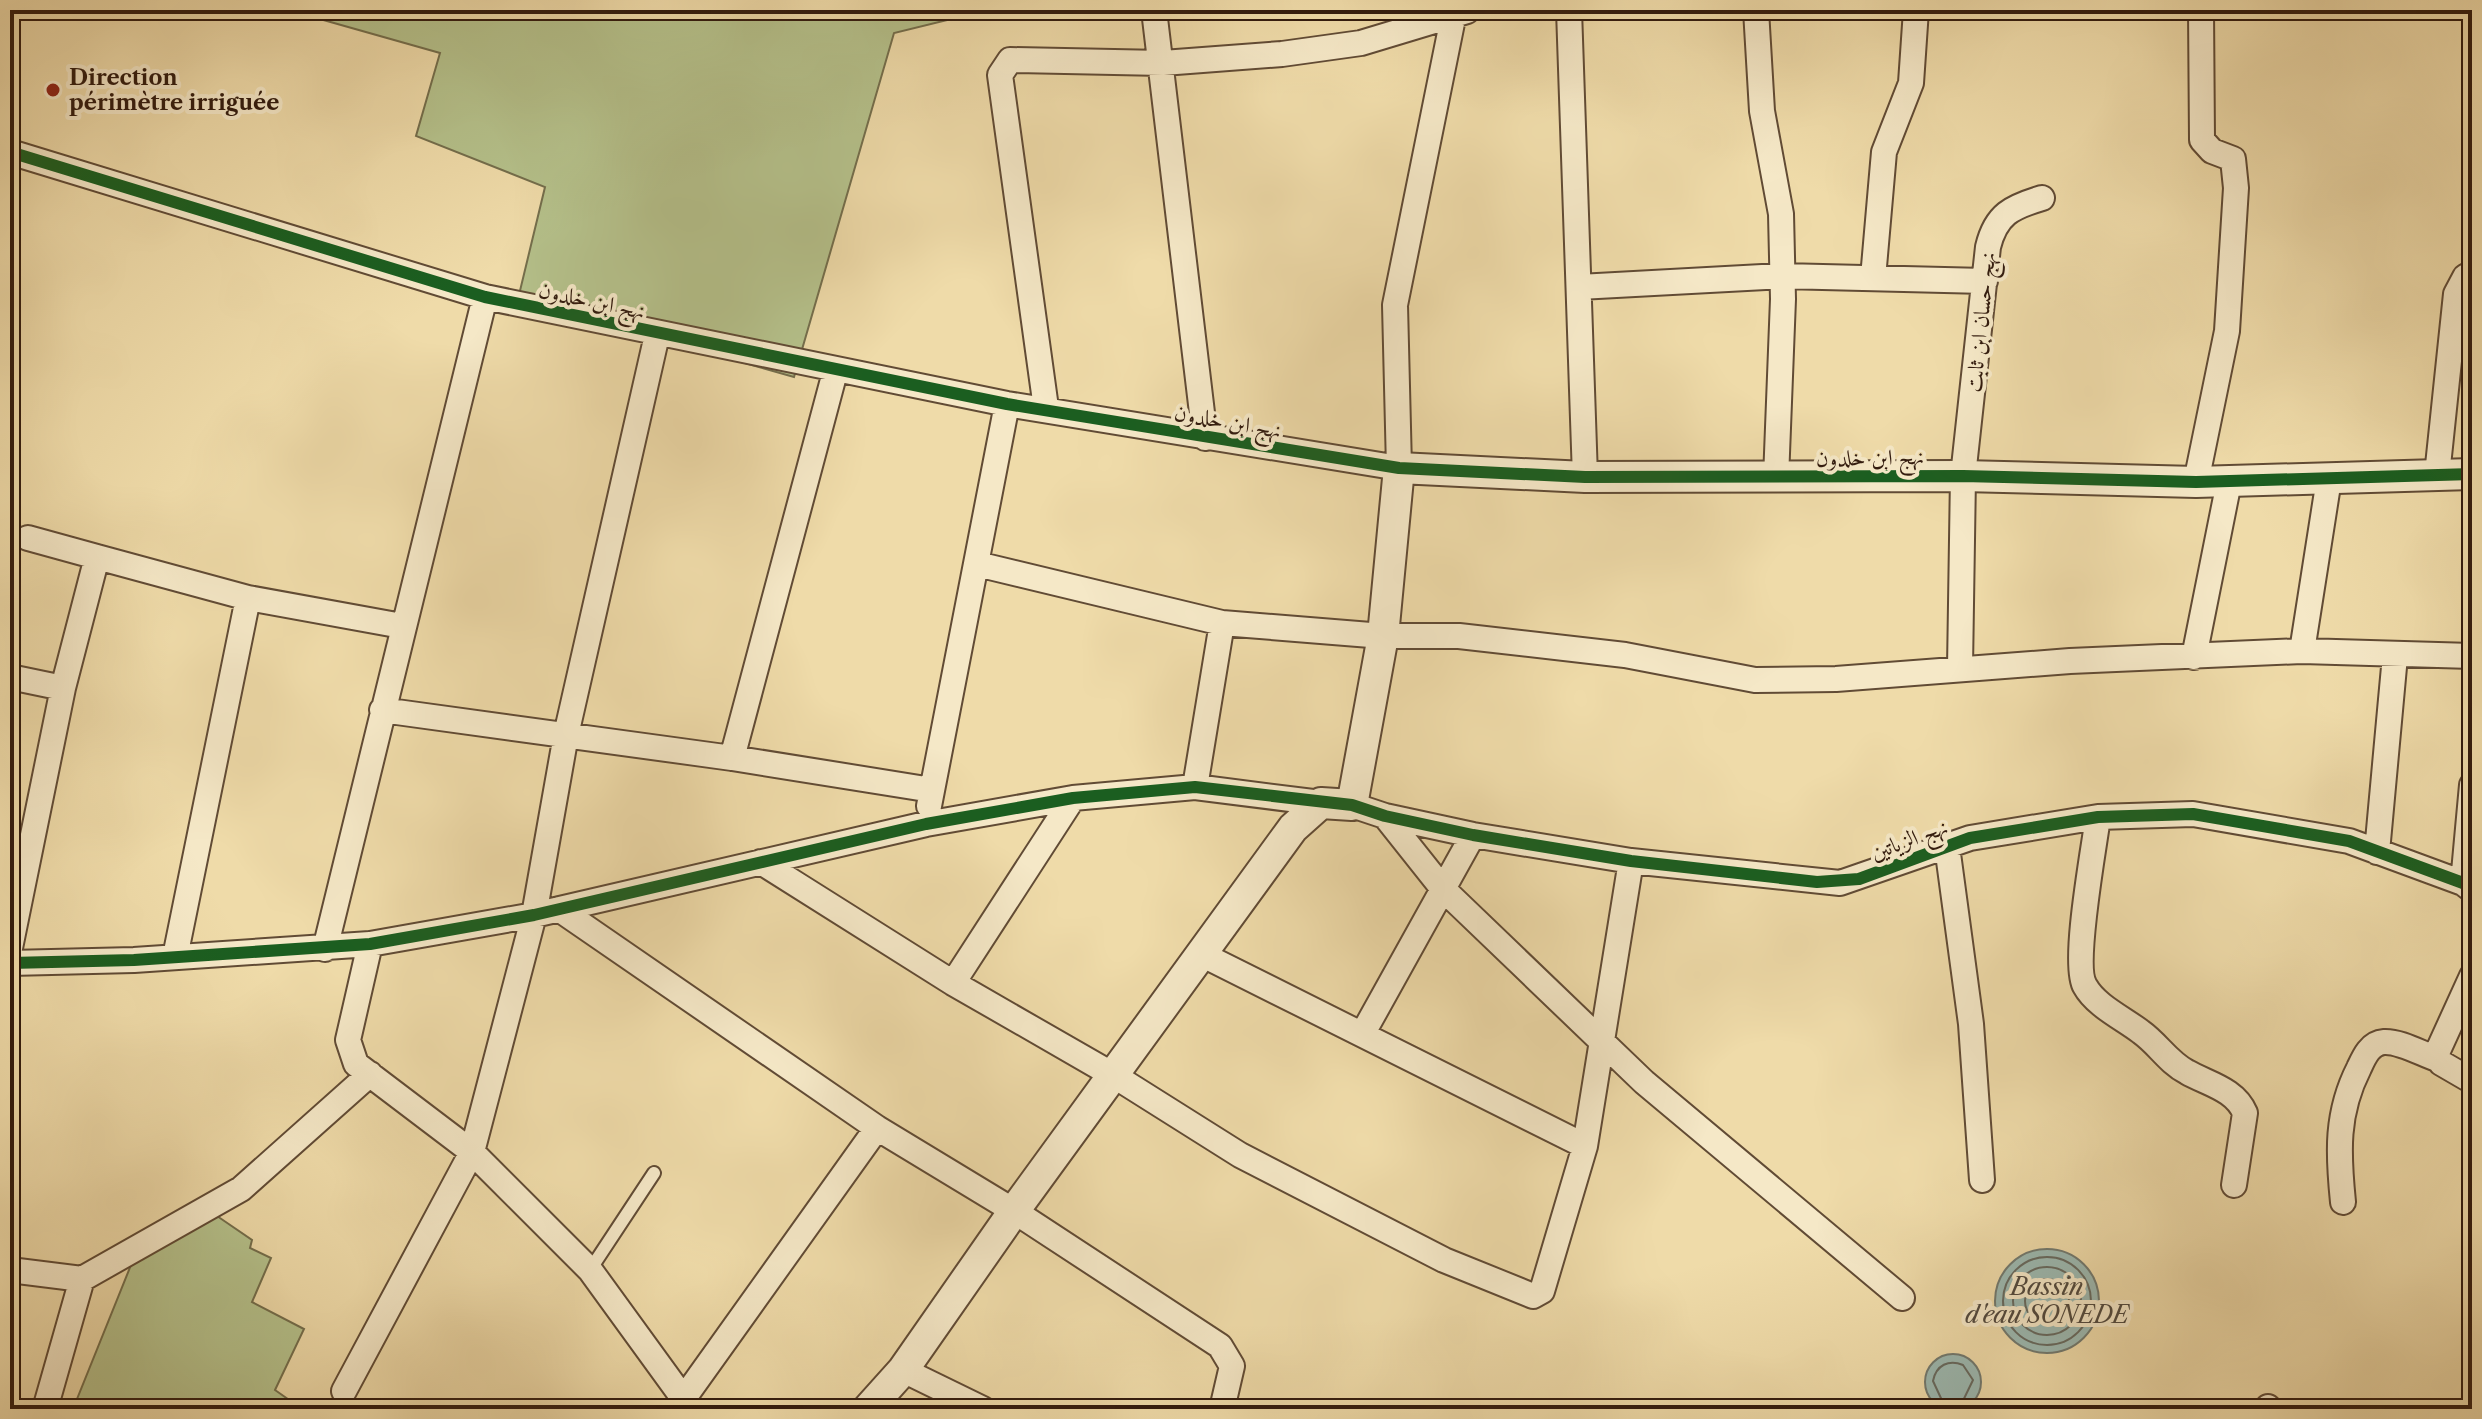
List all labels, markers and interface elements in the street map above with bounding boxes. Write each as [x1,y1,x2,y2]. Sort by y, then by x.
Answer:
place label: Direction périmètre irriguée [69,64,279,116]
marker: Direction périmètre irriguée [44,81,62,99]
street label: نهج حسان ابن ثابت [1960,251,2007,394]
street label: نهج ابن خلدون [535,276,648,331]
street label: نهج ابن خلدون [1171,399,1284,450]
street label: نهج ابن خلدون [1816,443,1924,478]
street label: نهج الزياتين [1867,813,1954,872]
water label: Bassin d'eau SONEDE [1965,1272,2130,1329]

